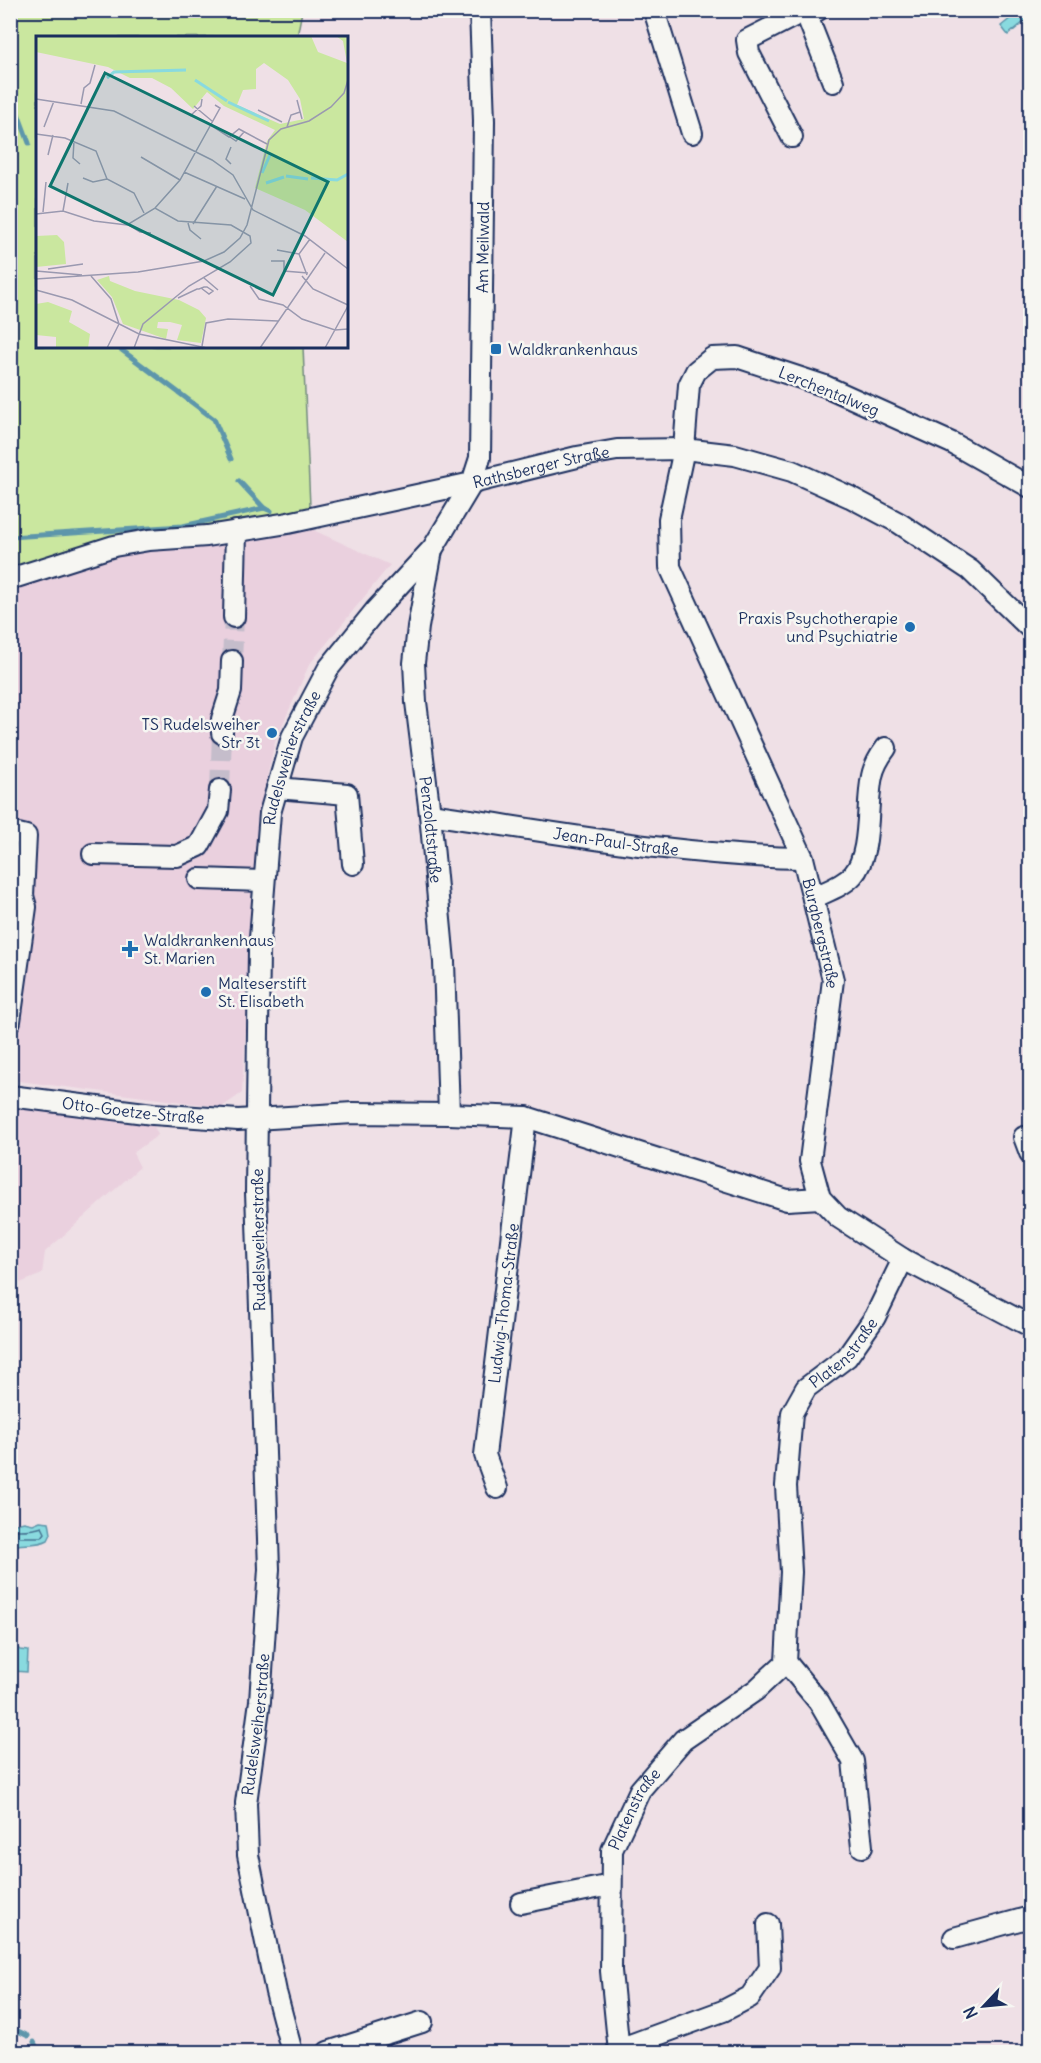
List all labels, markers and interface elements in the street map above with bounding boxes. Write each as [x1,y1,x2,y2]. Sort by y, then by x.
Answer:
inset map [36,36,348,348]
street label: Am Meilwald [472,201,493,293]
place label: Waldkrankenhaus [508,339,638,359]
marker: Waldkrankenhaus [489,342,503,356]
street label: Lerchentalweg [776,362,882,420]
street label: Rathsberger Straße [471,442,611,492]
place label: Praxis Psychotherapie und Psychiatrie [738,608,898,646]
marker: Praxis Psychotherapie und Psychiatrie [903,620,917,634]
street label: Rudelsweiherstraße [259,687,325,826]
place label: TS Rudelsweiher Str 3t [142,714,261,752]
marker: TS Rudelsweiher Str 3t [265,726,279,740]
street label: Penzoldtstraße [415,775,446,884]
street label: Jean-Paul-Straße [552,823,680,860]
street label: Burgbergstraße [798,876,843,990]
place label: Waldkrankenhaus St. Marien [144,930,274,968]
marker: Waldkrankenhaus St. Marien [121,940,139,958]
place label: Malteserstift St. Elisabeth [218,973,307,1011]
marker: Malteserstift St. Elisabeth [199,985,213,999]
street label: Otto-Goetze-Straße [61,1093,205,1128]
street label: Rudelsweiherstraße [247,1168,269,1312]
street label: Ludwig-Thoma-Straße [484,1222,523,1384]
street label: Platenstraße [805,1314,881,1392]
street label: Rudelsweiherstraße [237,1653,273,1797]
street label: Platenstraße [603,1764,664,1853]
north arrow [954,1976,1014,2036]
text: N [959,2003,982,2022]

